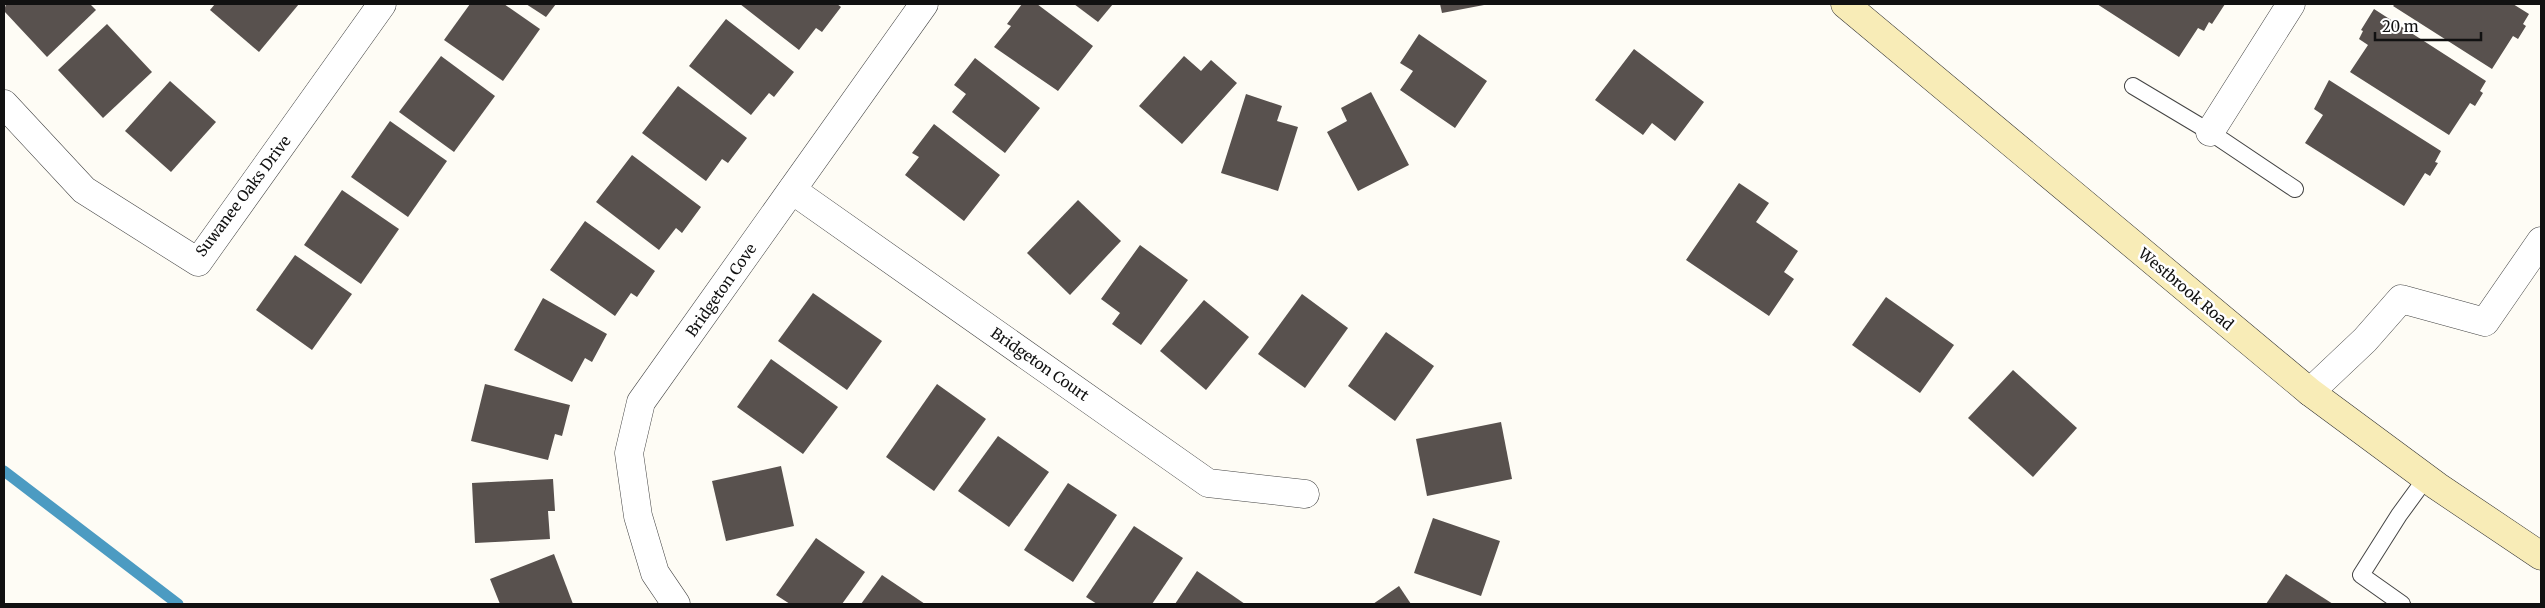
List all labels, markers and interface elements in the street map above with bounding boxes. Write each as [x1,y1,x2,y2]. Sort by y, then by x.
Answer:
scale bar [2375,10,2481,42]
text: 20 m [2382,17,2419,36]
street label: Suwanee Oaks Drive [191,132,295,260]
street label: Bridgeton Cove [682,239,760,340]
street label: Westbrook Road [2134,243,2237,334]
street label: Bridgeton Court [987,323,1093,405]

